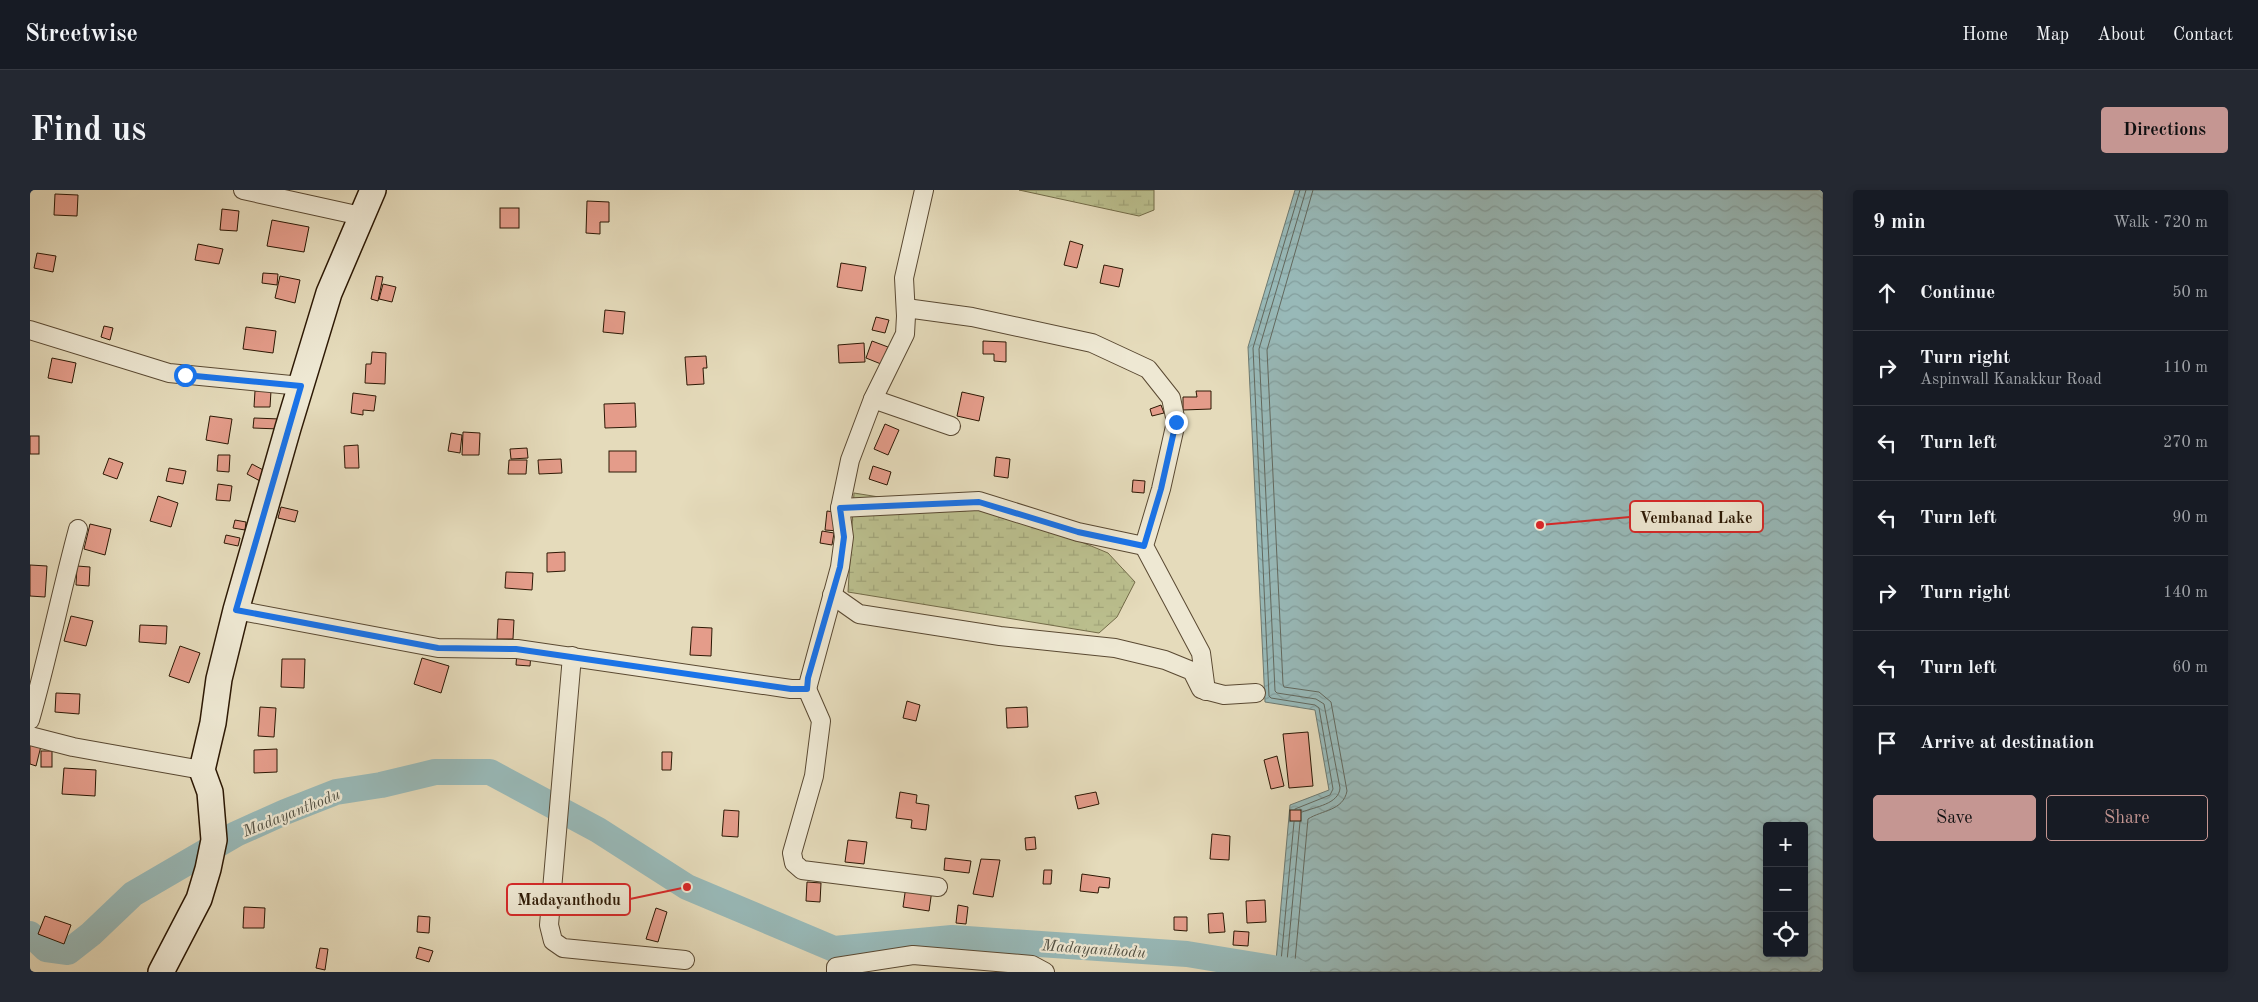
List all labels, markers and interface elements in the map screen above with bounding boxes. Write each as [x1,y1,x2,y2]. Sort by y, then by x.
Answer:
text: Streetwise [25,23,138,47]
text: Home [1962,26,2008,44]
text: Map [2036,26,2069,44]
text: About [2097,26,2145,44]
text: Contact [2173,26,2233,44]
button: Directions [2101,107,2228,153]
text: Find us [30,113,146,148]
text: 9 min [1873,212,1926,233]
text: Walk · 720 m [2113,215,2208,231]
icon: ahead [1873,279,1901,307]
text: Continue [1920,284,1995,303]
text: 50 m [2172,285,2208,301]
text: Turn right [1920,349,2010,368]
icon: right [1873,354,1901,382]
text: 110 m [2163,360,2208,376]
route start [174,364,197,387]
text: Aspinwall Kanakkur Road [1920,372,2102,388]
route end [1165,411,1188,434]
icon: left [1873,429,1901,457]
text: Turn left [1920,434,1997,453]
text: 270 m [2163,435,2208,451]
callout: Vembanad Lake [1630,501,1763,532]
icon: left [1873,504,1901,532]
text: Turn left [1920,509,1997,528]
text: 90 m [2172,510,2208,526]
text: Vembanad Lake [1639,511,1753,527]
icon: right [1873,579,1901,607]
text: Turn right [1920,584,2010,603]
text: 140 m [2163,585,2208,601]
icon: left [1873,654,1901,682]
text: Turn left [1920,659,1997,678]
text: 60 m [2172,660,2208,676]
icon: arrive [1873,729,1901,757]
text: Arrive at destination [1920,734,2094,753]
water label: Madayanthodu [240,787,343,841]
button: Save [1873,795,2036,841]
button: Share [2046,795,2208,841]
map controls [1763,822,1808,957]
button: + [1763,822,1808,867]
button: − [1763,867,1808,912]
callout: Madayanthodu [507,884,630,915]
text: Madayanthodu [517,893,621,909]
button: locate [1763,912,1808,957]
water label: Madayanthodu [1040,938,1146,962]

